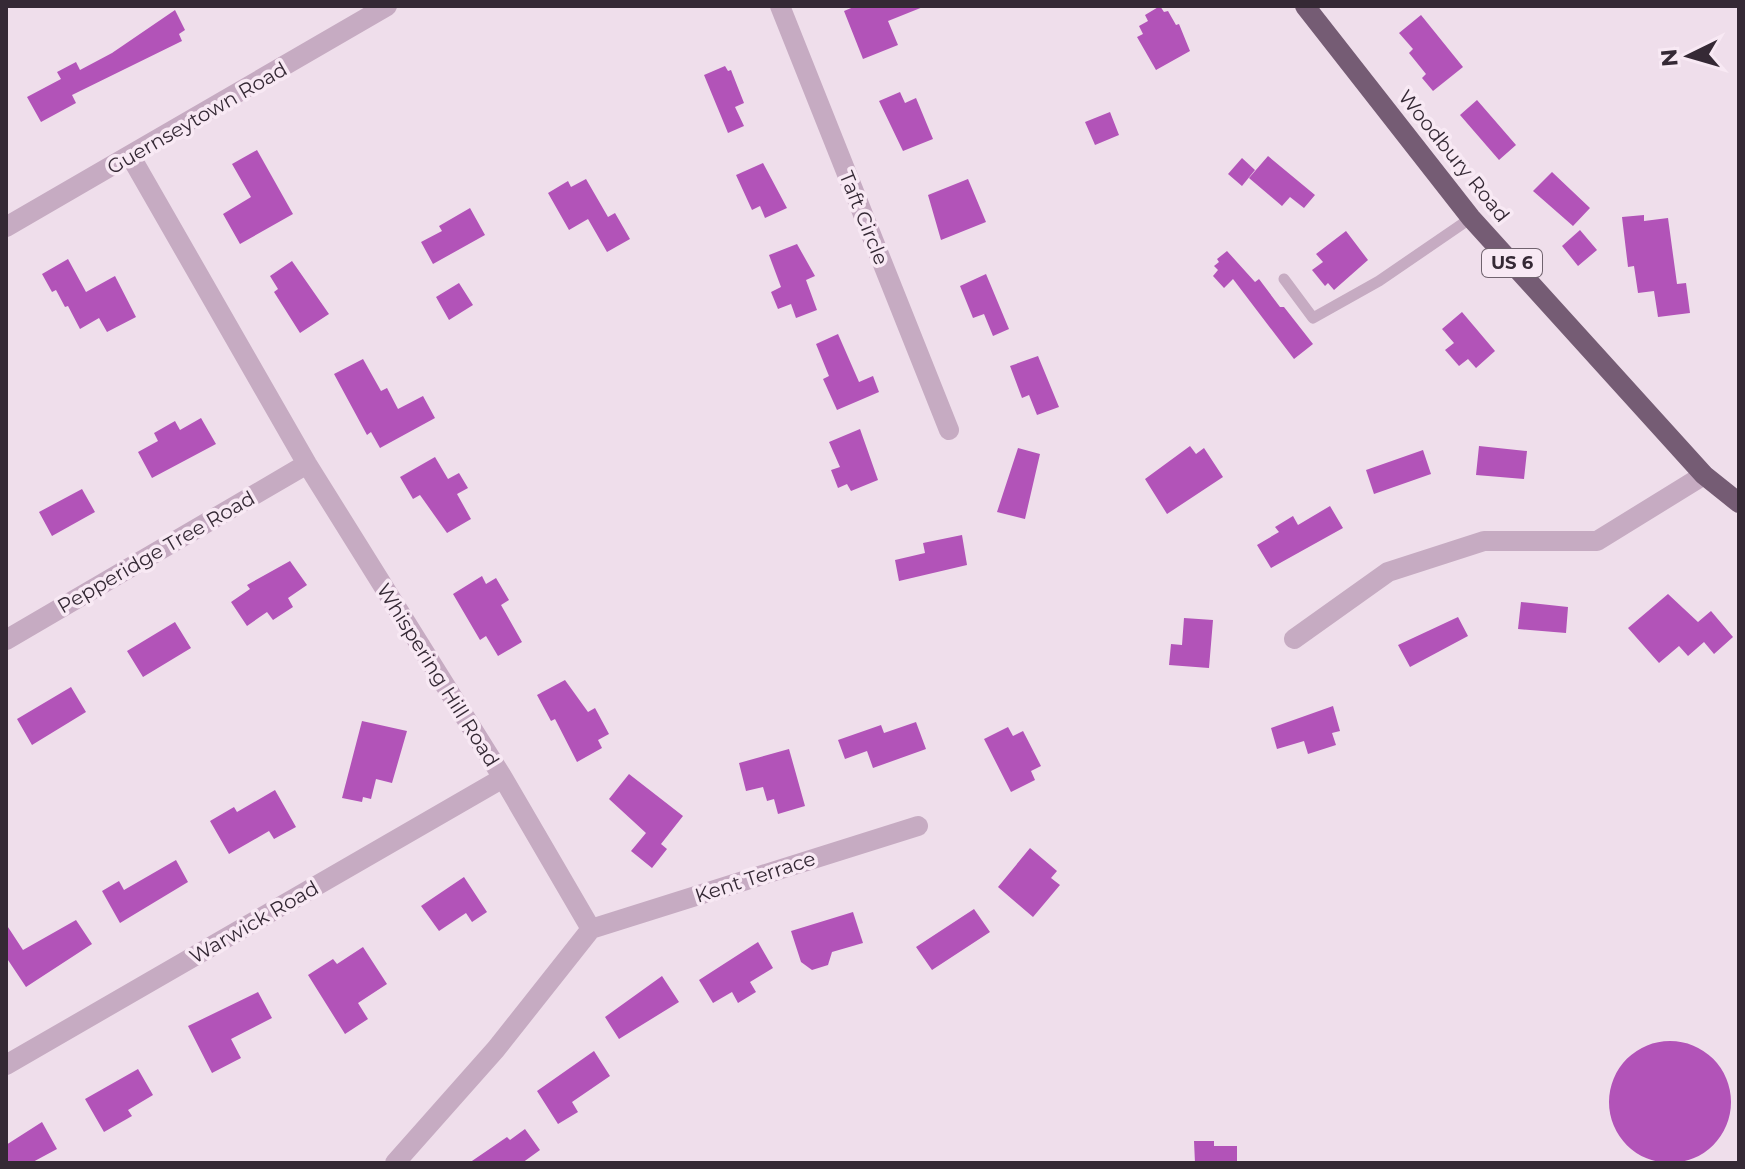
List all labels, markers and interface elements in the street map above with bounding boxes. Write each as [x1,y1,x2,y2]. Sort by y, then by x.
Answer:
north arrow [1649,16,1729,96]
text: N [1655,48,1684,68]
street label: Guernseytown Road [103,57,291,179]
street label: Woodbury Road [1393,85,1515,227]
street label: Taft Circle [834,168,894,268]
road number: US 6 [1482,249,1542,277]
street label: Pepperidge Tree Road [53,486,259,618]
street label: Whispering Hill Road [372,579,504,771]
street label: Kent Terrace [692,846,818,908]
street label: Warwick Road [185,875,323,969]

